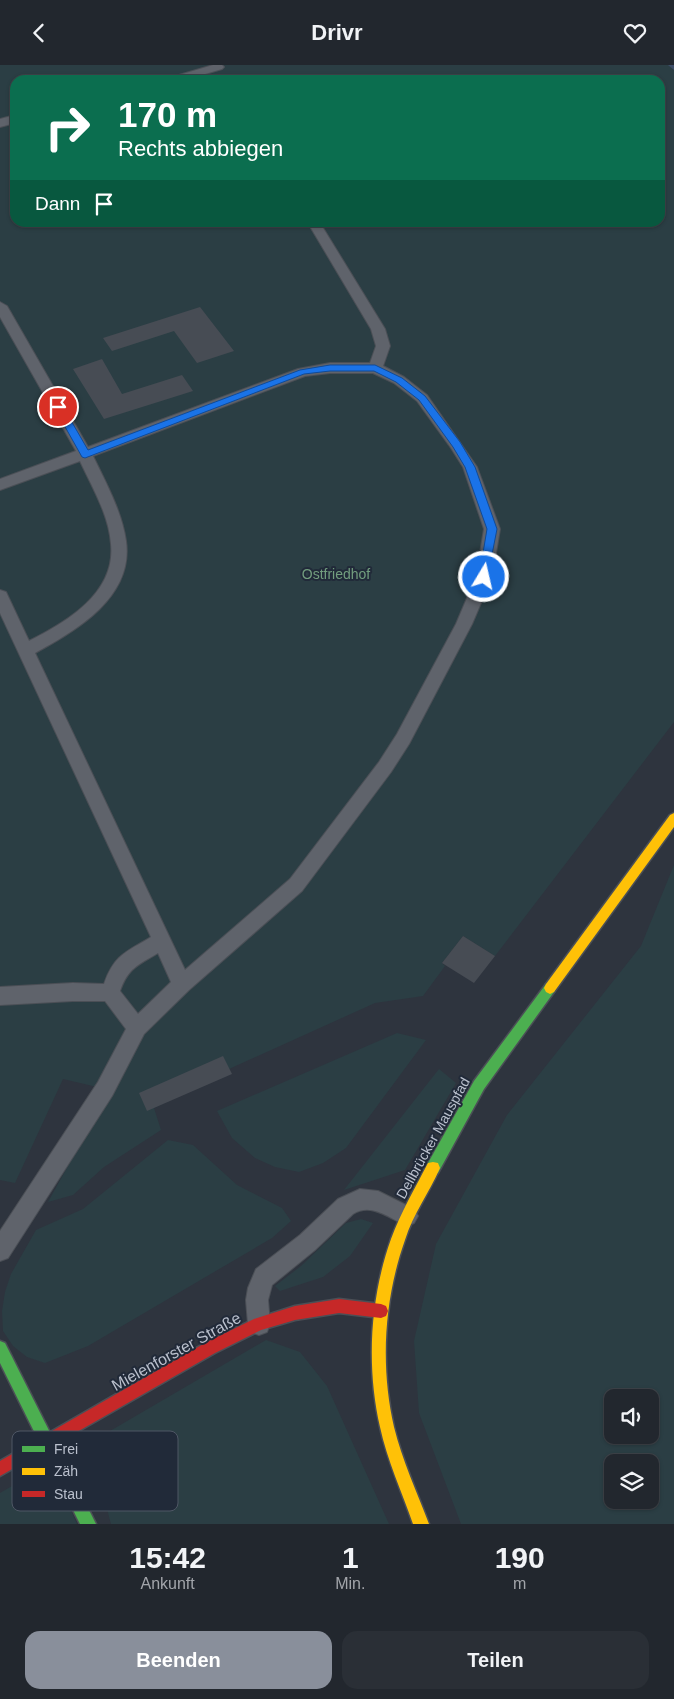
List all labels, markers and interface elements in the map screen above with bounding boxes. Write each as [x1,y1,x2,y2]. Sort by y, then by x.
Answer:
icon: back [25,19,53,47]
icon: heart [621,19,649,47]
text: Drivr [311,20,363,45]
icon: right [35,95,100,160]
text: 170 m [118,95,217,134]
text: Rechts abbiegen [118,136,283,161]
icon: arrive [90,190,118,218]
text: Dann [35,193,80,214]
pin [37,386,79,428]
icon: arrive [44,393,72,421]
position arrow [457,550,509,602]
park label: Ostfriedhof [302,566,370,582]
street label: Dellbrücker Mauspfad [393,1075,473,1201]
street label: Mielenforster Straße [109,1309,244,1394]
map controls [604,1389,659,1509]
button: sound [604,1389,659,1444]
legend [12,1431,178,1511]
text: Frei [54,1441,78,1457]
button: layers [604,1454,659,1509]
text: Zäh [54,1463,78,1479]
text: Stau [54,1486,83,1502]
text: 15:42 [129,1541,206,1574]
text: 1 [342,1541,359,1574]
text: 190 [495,1541,545,1574]
text: Ankunft [140,1575,195,1592]
text: Min. [335,1575,365,1592]
text: m [513,1575,526,1592]
button: Beenden [25,1631,332,1689]
button: Teilen [342,1631,649,1689]

